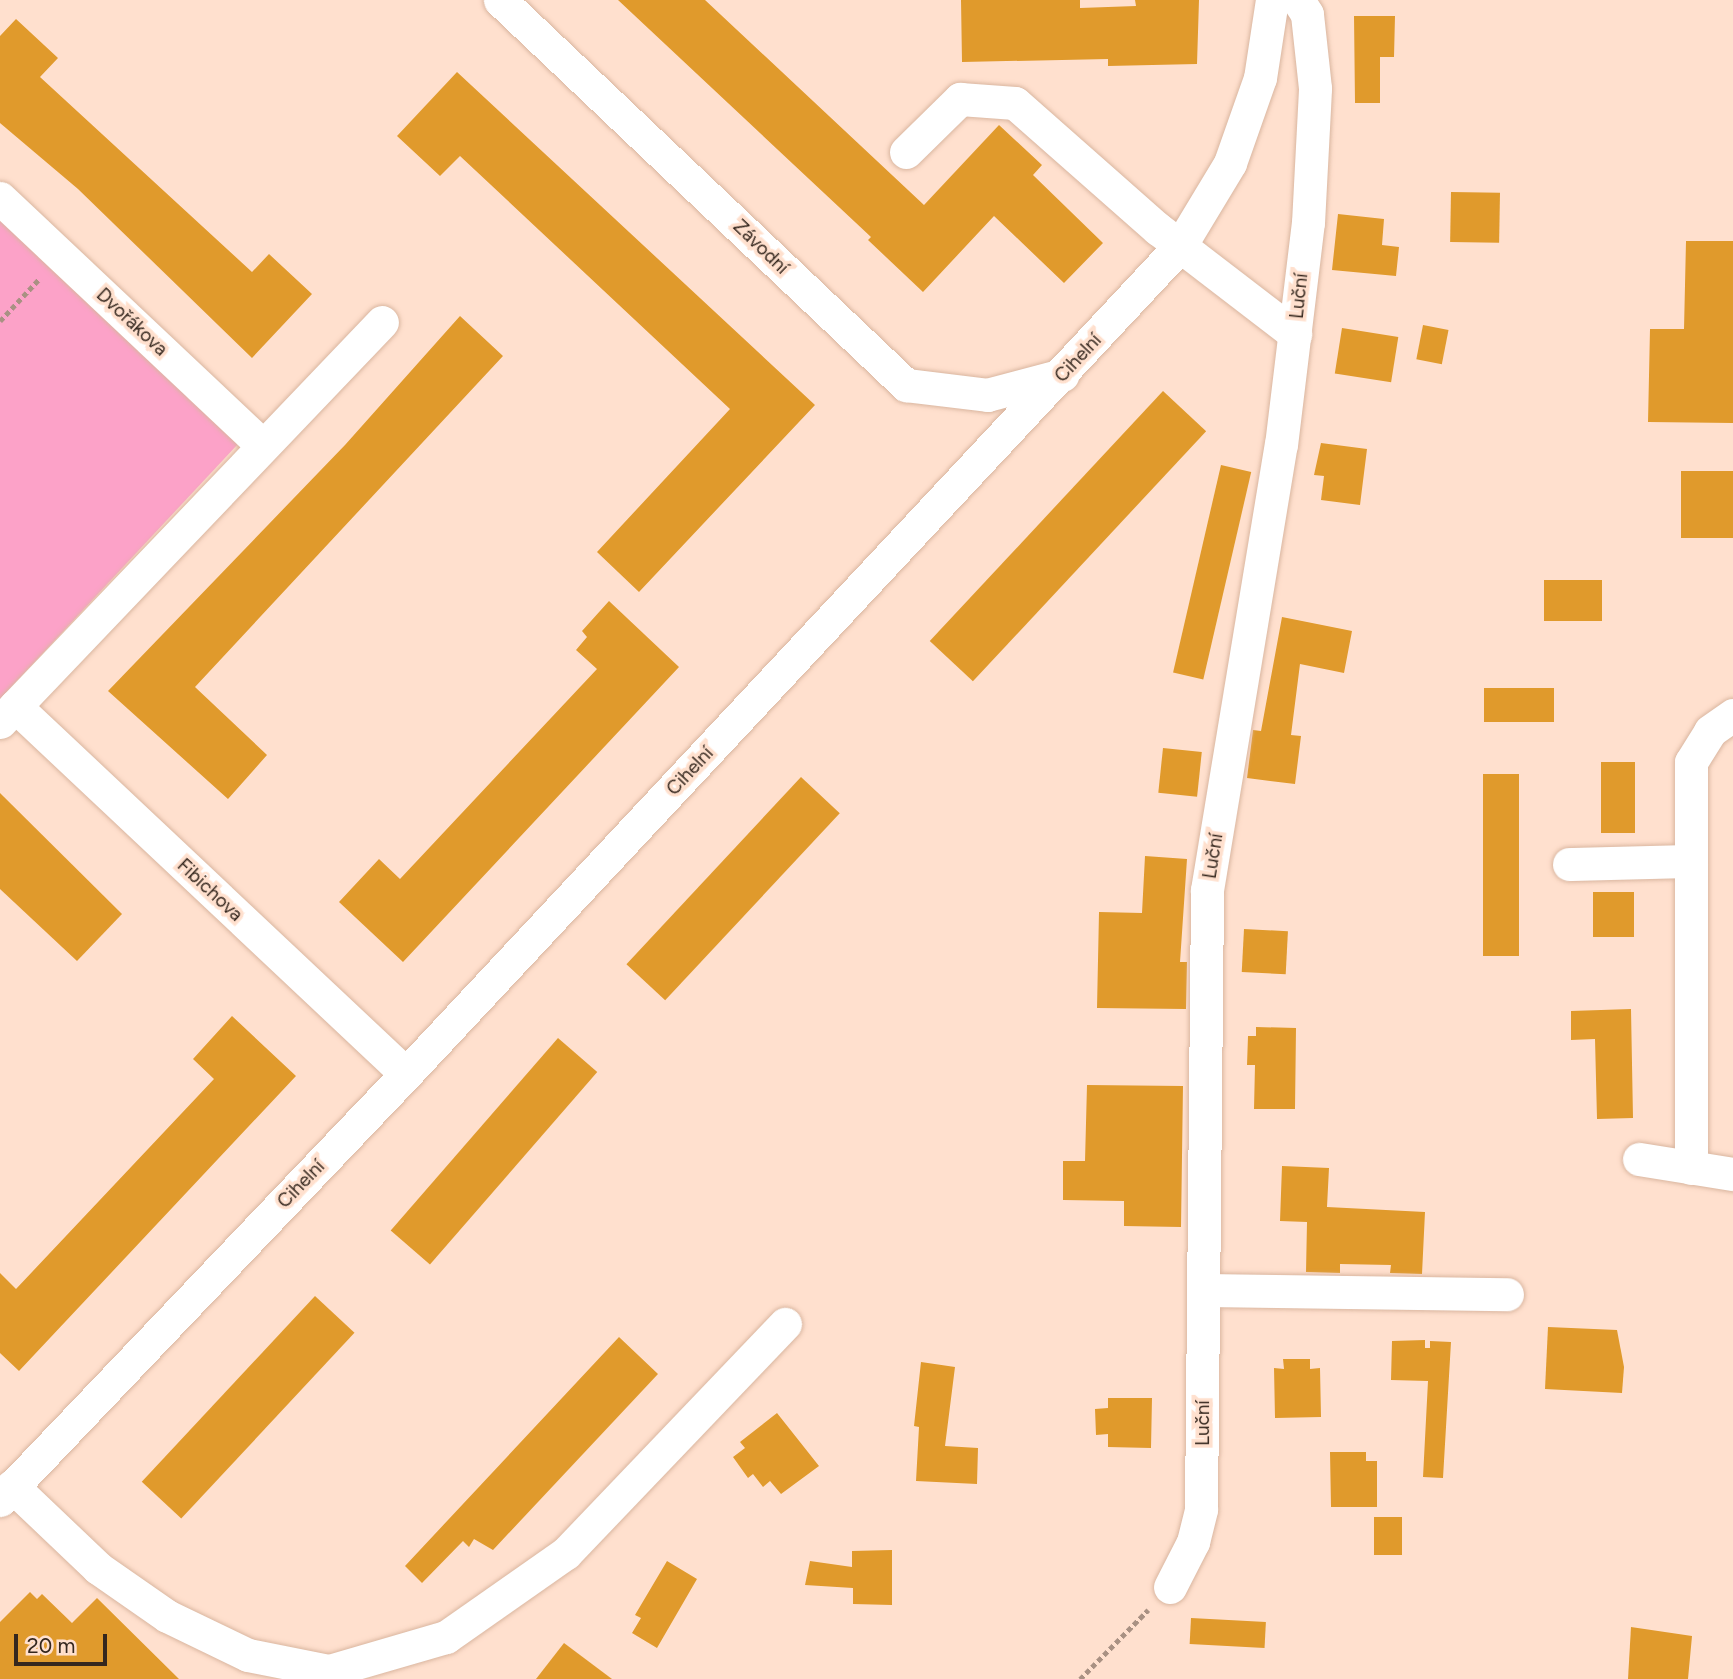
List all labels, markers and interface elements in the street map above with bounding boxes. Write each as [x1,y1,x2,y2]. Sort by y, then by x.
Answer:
street label: Závodní [728,215,794,279]
street label: Luční [1285,272,1313,320]
street label: Dvořákova [92,283,172,361]
street label: Cihelní [1050,329,1106,387]
street label: Cihelní [662,742,718,800]
street label: Luční [1198,832,1228,880]
street label: Fibichova [173,854,247,926]
street label: Cihelní [273,1155,329,1213]
street label: Luční [1192,1400,1214,1446]
scale bar [18,1620,110,1664]
text: 20 m [27,1633,75,1658]

